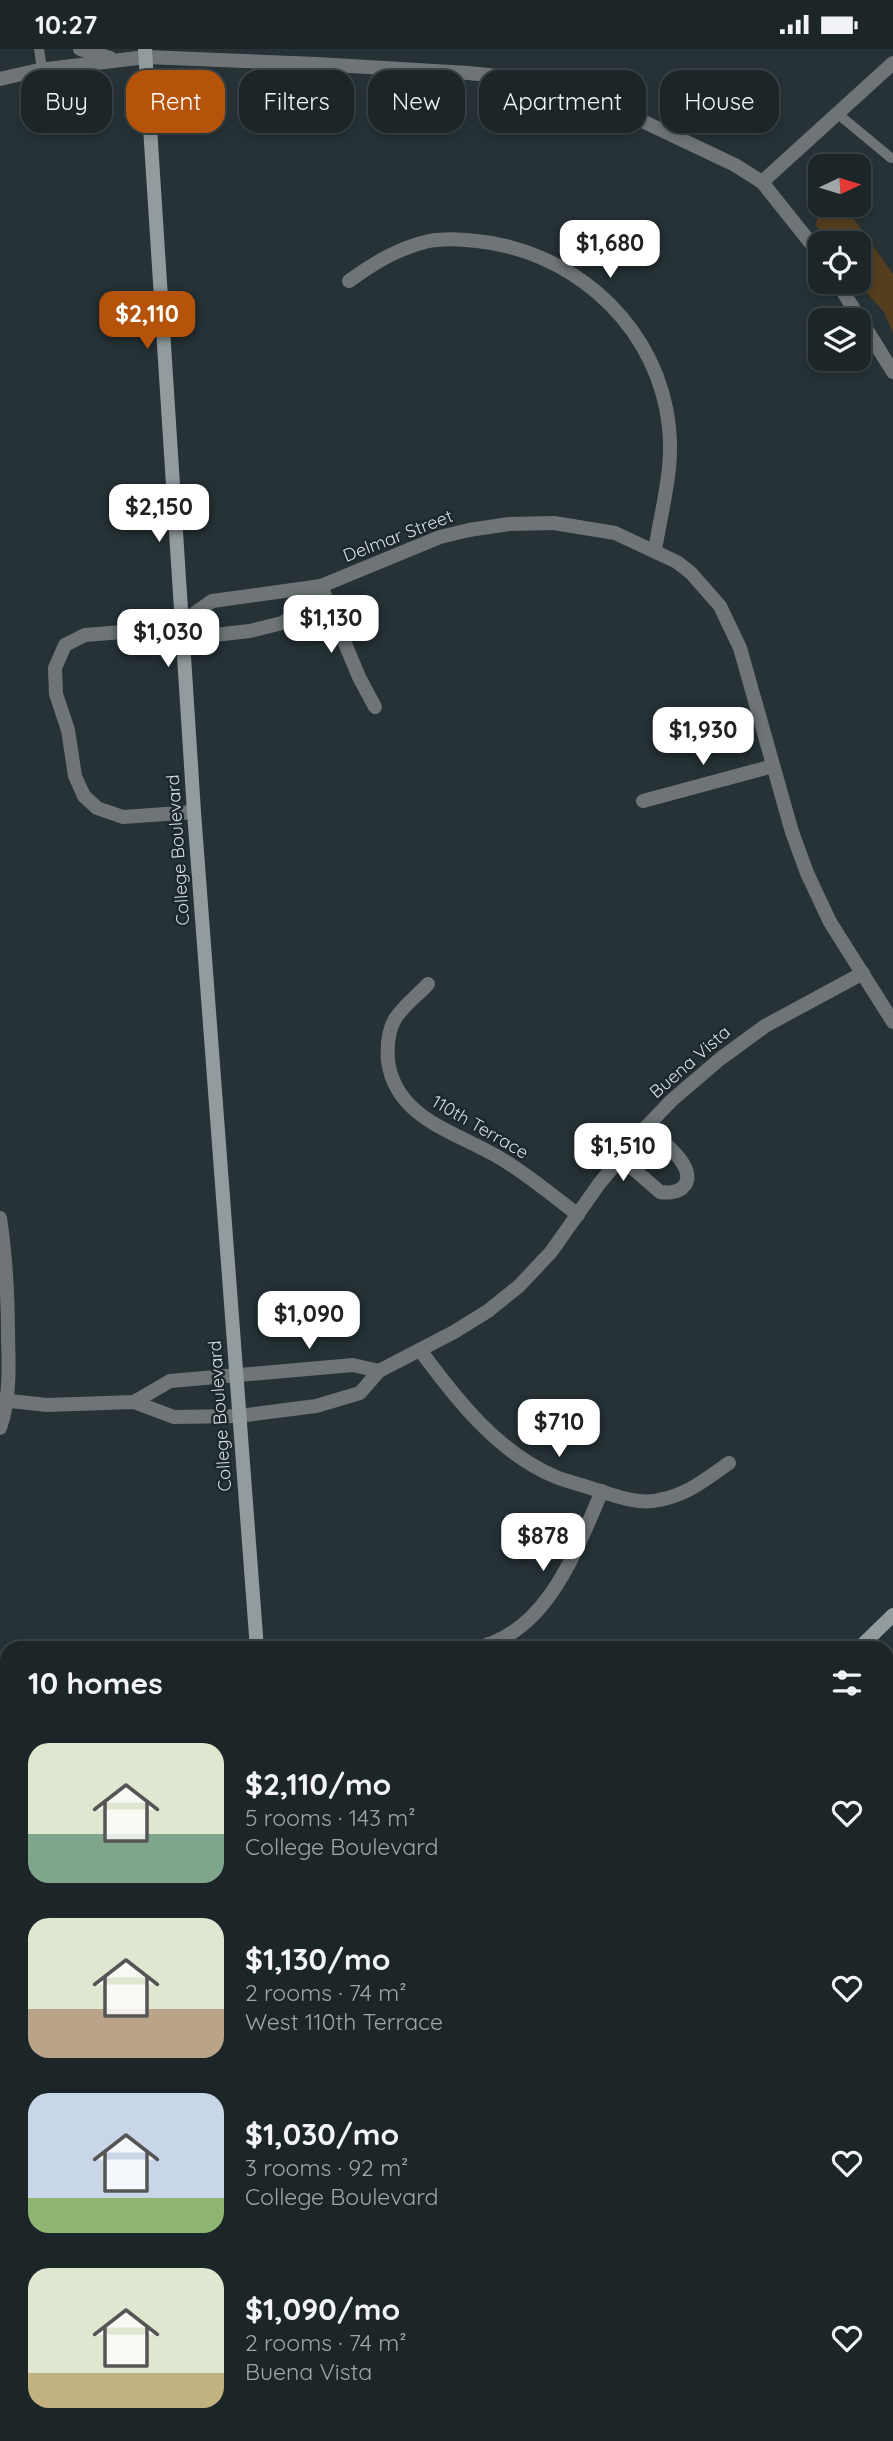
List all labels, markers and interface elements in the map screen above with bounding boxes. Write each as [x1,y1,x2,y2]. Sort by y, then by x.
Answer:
text: 10:27 [35,8,97,41]
chip: Buy [21,70,112,133]
chip: Rent [126,70,225,133]
chip: Filters [239,70,354,133]
chip: New [368,70,465,133]
chip: Apartment [479,70,646,133]
chip: House [660,70,779,133]
north arrow [808,154,872,217]
map controls [808,154,871,371]
pin: $1,680 [553,221,667,280]
text: $1,680 [576,228,644,257]
button: locate [808,231,871,294]
pin: $2,110 [90,292,204,351]
text: $2,110 [115,299,179,328]
button: layers [808,308,871,371]
pin: $2,150 [102,484,216,544]
text: $2,150 [125,492,193,521]
street label: Delmar Street [340,504,456,567]
pin: $1,130 [274,595,388,655]
text: $1,130 [300,603,362,632]
pin: $1,030 [111,609,225,669]
text: $1,030 [133,617,203,646]
pin: $1,930 [646,707,760,767]
text: $1,930 [669,715,737,744]
street label: College Boulevard [161,774,194,926]
street label: Buena Vista [645,1020,735,1103]
street label: 110th Terrace [428,1090,533,1164]
pin: $1,510 [566,1123,680,1183]
text: $1,510 [590,1131,656,1160]
pin: $1,090 [252,1291,366,1351]
text: $1,090 [274,1299,344,1328]
street label: College Boulevard [203,1340,236,1492]
pin: $710 [518,1399,600,1459]
text: $710 [534,1407,584,1436]
pin: $878 [502,1513,584,1573]
text: $878 [517,1521,569,1550]
text: 10 homes [28,1664,163,1702]
icon: filters [828,1664,866,1702]
text: $2,110/mo [245,1765,391,1803]
icon: home [84,1771,168,1855]
icon: heart [828,1794,866,1832]
text: 5 rooms · 143 m² [245,1803,416,1832]
text: College Boulevard [245,1832,439,1861]
text: $1,130/mo [245,1940,390,1978]
icon: home [84,1946,168,2030]
icon: heart [828,1969,866,2007]
text: 2 rooms · 74 m² [245,1978,407,2007]
text: West 110th Terrace [245,2007,443,2036]
text: $1,030/mo [245,2115,399,2153]
icon: home [84,2121,168,2205]
icon: heart [828,2144,866,2182]
text: 3 rooms · 92 m² [245,2153,408,2182]
text: College Boulevard [245,2182,439,2211]
text: $1,090/mo [245,2290,400,2328]
icon: home [84,2296,168,2380]
icon: heart [828,2319,866,2357]
text: 2 rooms · 74 m² [245,2328,407,2357]
text: Buena Vista [245,2357,372,2386]

